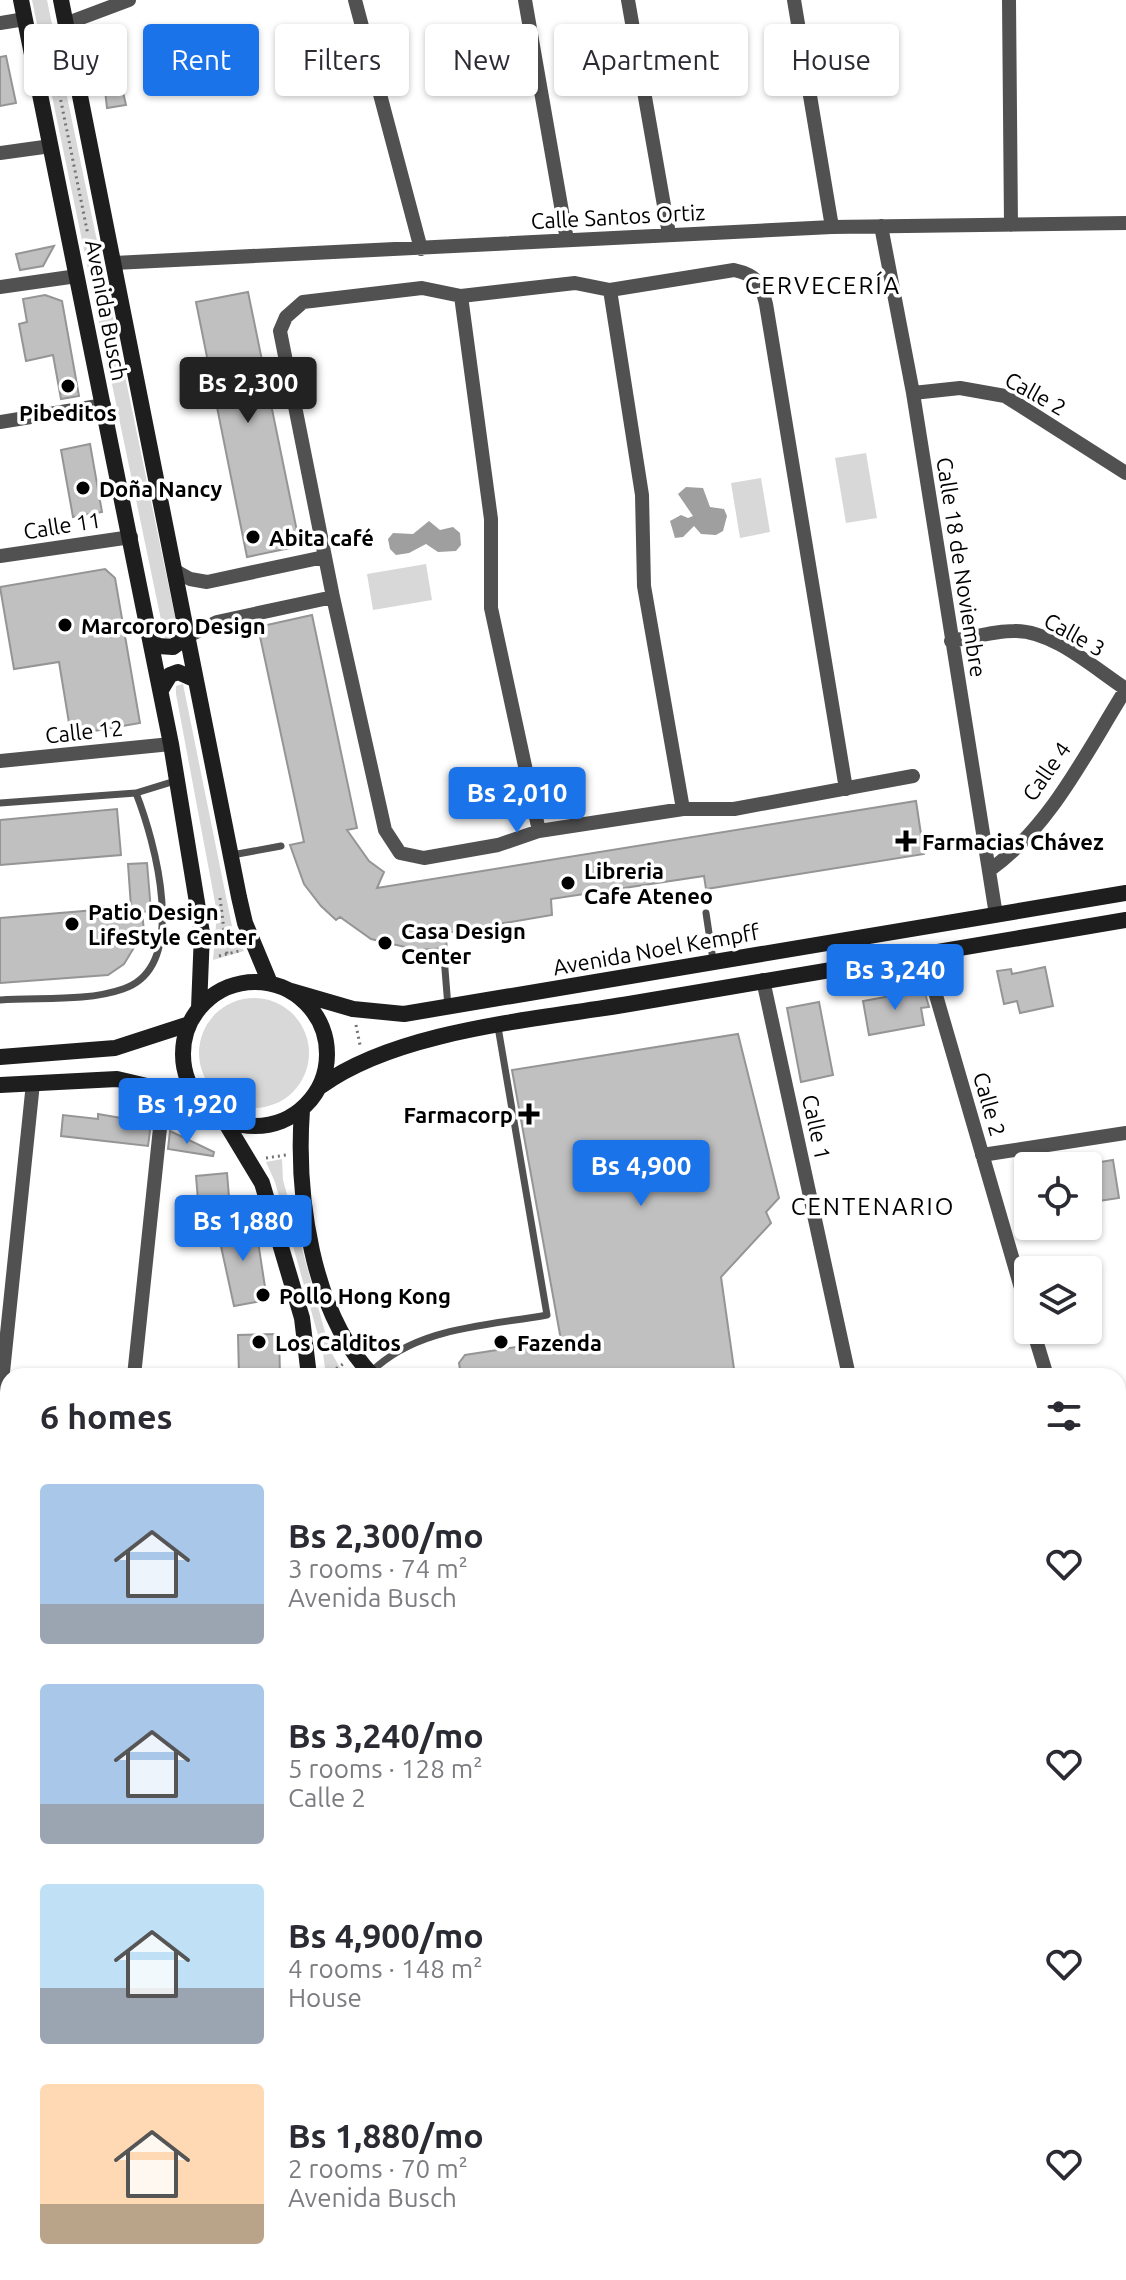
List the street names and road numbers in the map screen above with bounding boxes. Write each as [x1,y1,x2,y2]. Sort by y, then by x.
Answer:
street label: Calle Santos Ortiz [530,199,706,233]
street label: Avenida Busch [81,237,133,383]
street label: Calle 2 [1001,366,1071,420]
street label: Calle 18 de Noviembre [932,455,992,679]
street label: Calle 11 [21,507,103,543]
street label: Calle 3 [1040,607,1110,661]
street label: Calle 12 [44,714,124,748]
street label: Calle 4 [1017,737,1075,805]
street label: Avenida Noel Kempff [551,918,761,979]
street label: Calle 2 [969,1069,1011,1139]
street label: Calle 1 [798,1092,836,1162]

